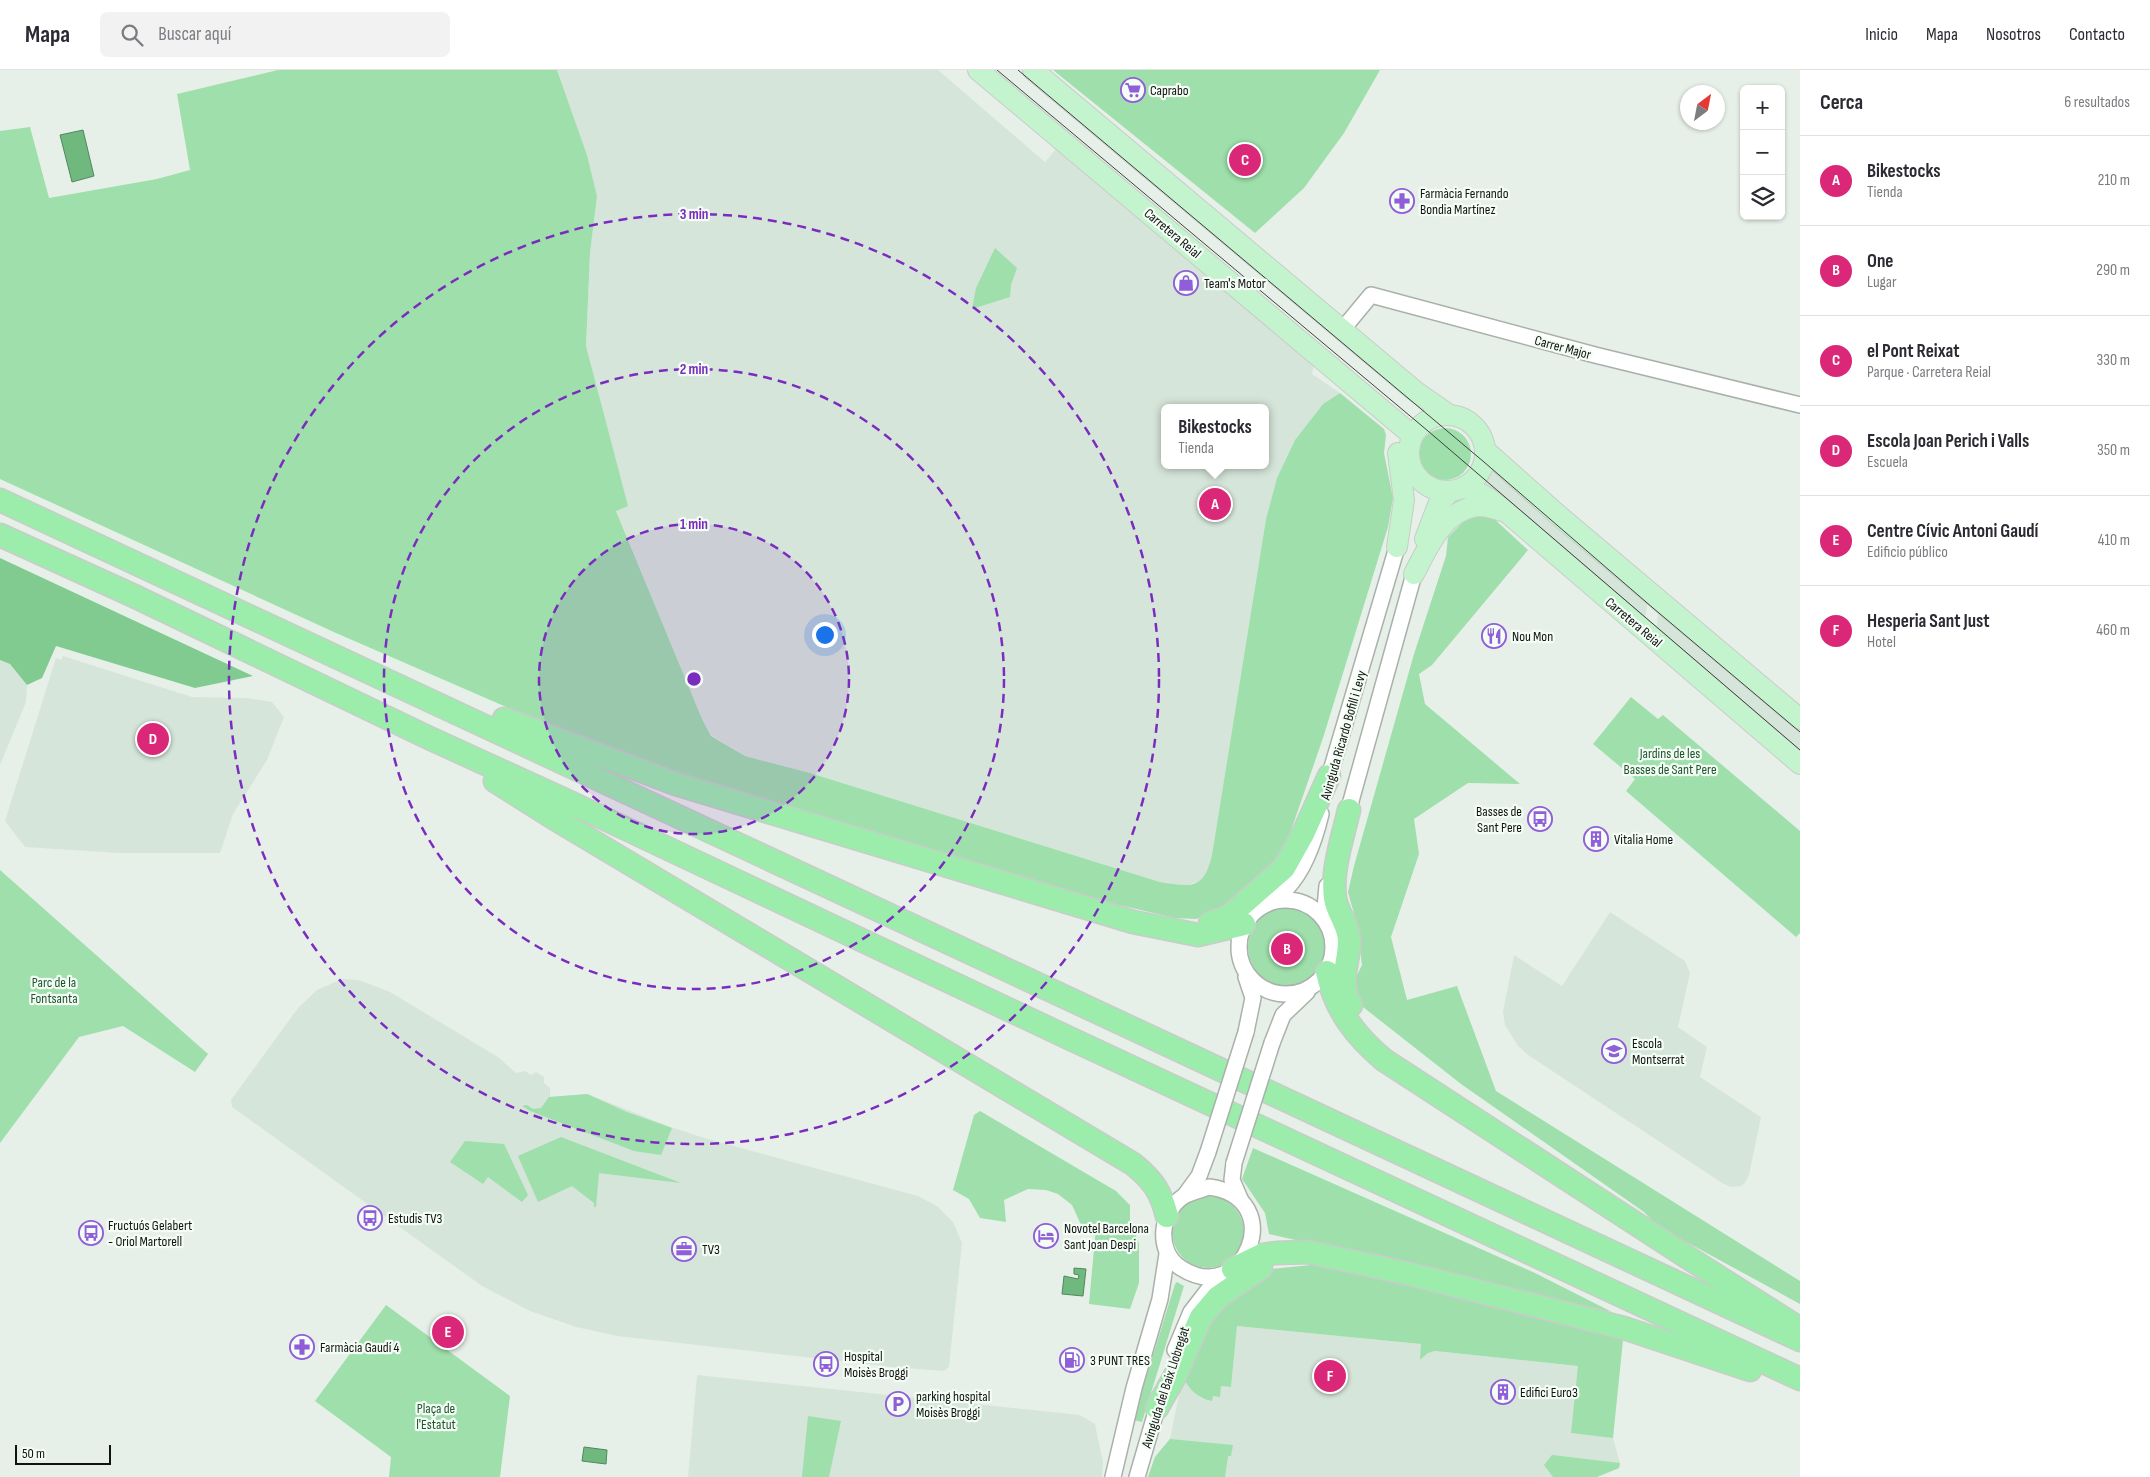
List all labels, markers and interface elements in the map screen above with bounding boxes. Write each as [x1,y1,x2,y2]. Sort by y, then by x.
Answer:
search box [100,12,450,57]
text: Mapa [25,20,70,49]
icon: search [118,21,146,49]
text: Buscar aquí [158,23,231,46]
text: Inicio [1865,24,1898,45]
text: Mapa [1926,24,1958,45]
text: Nosotros [1986,24,2041,45]
text: Contacto [2069,24,2125,45]
supermarket icon: Caprabo [1120,77,1146,103]
place label: Caprabo [1150,82,1189,99]
north arrow [1680,85,1725,130]
map controls [1740,85,1785,220]
button: + [1740,85,1785,130]
text: Cerca [1820,90,1863,115]
text: 6 resultados [2064,93,2130,112]
button: − [1740,130,1785,175]
pin: C [1229,141,1261,179]
text: Bikestocks [1867,160,1940,183]
text: A [1832,171,1840,190]
text: 210 m [2098,171,2130,190]
button: layers [1740,175,1785,220]
text: Tienda [1867,183,1903,202]
place label: Farmàcia Fernando Bondia Martínez [1420,185,1509,218]
pharmacy icon: Farmàcia Fernando Bondia Martínez [1389,188,1415,214]
text: 3 min [680,205,708,224]
street label: Carretera Reial [1141,205,1205,262]
text: One [1867,250,1893,273]
text: B [1832,261,1840,280]
text: 290 m [2096,261,2130,280]
shop icon: Team's Motor [1173,270,1199,296]
text: Lugar [1867,273,1897,292]
place label: Team's Motor [1204,275,1266,292]
street label: Carrer Major [1533,332,1593,363]
text: el Pont Reixat [1867,340,1959,363]
text: C [1832,351,1840,370]
text: 330 m [2097,351,2130,370]
text: 2 min [680,360,708,379]
text: Parque · Carretera Reial [1867,363,1991,382]
popup [1161,404,1269,469]
text: Bikestocks [1178,416,1252,439]
text: Escola Joan Perich i Valls [1867,430,2029,453]
text: Tienda [1178,439,1214,458]
text: D [1832,441,1840,460]
text: 350 m [2097,441,2130,460]
text: Escuela [1867,453,1908,472]
pin: A [1199,485,1231,523]
text: 1 min [680,515,708,534]
text: Centre Cívic Antoni Gaudí [1867,520,2038,543]
text: E [1833,531,1839,550]
text: 410 m [2098,531,2130,550]
text: Edificio público [1867,543,1948,562]
street label: Carretera Reial [1602,594,1666,651]
text: Hesperia Sant Just [1867,610,1990,633]
text: F [1833,621,1839,640]
text: 460 m [2096,621,2130,640]
your location [812,622,838,648]
restaurant icon: Nou Mon [1481,623,1507,649]
place label: Nou Mon [1512,628,1553,645]
text: Hotel [1867,633,1896,652]
street label: Avinguda Ricardo Bofill i Levy [1317,668,1370,803]
centre of rings [685,670,703,688]
pin: D [137,720,169,758]
park label: Jardins de les Basses de Sant Pere [1623,745,1717,778]
place label: Basses de Sant Pere [1476,803,1522,836]
bus stop icon: Basses de Sant Pere [1527,806,1553,832]
building icon: Vitalia Home [1583,826,1609,852]
place label: Vitalia Home [1614,831,1673,848]
pin: B [1271,930,1303,968]
park label: Parc de la Fontsanta [30,974,78,1007]
place label: Escola Montserrat [1632,1035,1685,1068]
school or university icon: Escola Montserrat [1601,1038,1627,1064]
bus stop icon: Estudis TV3 [357,1205,383,1231]
place label: Estudis TV3 [388,1210,443,1227]
place label: Fructuós Gelabert - Oriol Martorell [108,1217,192,1250]
bus stop icon: Fructuós Gelabert - Oriol Martorell [78,1220,104,1246]
place label: Novotel Barcelona Sant Joan Despi [1064,1220,1149,1253]
hotel icon: Novotel Barcelona Sant Joan Despi [1033,1223,1059,1249]
office icon: TV3 [671,1236,697,1262]
place label: TV3 [702,1241,720,1258]
pin: E [432,1313,464,1351]
street label: Avinguda del Baix Llobregat [1138,1324,1193,1451]
pharmacy icon: Farmàcia Gaudí 4 [289,1334,315,1360]
place label: Farmàcia Gaudí 4 [320,1339,399,1356]
fuel station icon: 3 PUNT TRES [1059,1347,1085,1373]
place label: Hospital Moisès Broggi [844,1348,908,1381]
bus stop icon: Hospital Moisès Broggi [813,1351,839,1377]
place label: 3 PUNT TRES [1090,1352,1150,1369]
pin: F [1314,1357,1346,1395]
building icon: Edifici Euro3 [1490,1379,1516,1405]
place label: Edifici Euro3 [1520,1384,1578,1401]
place label: parking hospital Moisès Broggi [916,1388,990,1421]
parking icon: parking hospital Moisès Broggi [885,1391,911,1417]
park label: Plaça de l'Estatut [416,1400,456,1433]
scale bar [15,1442,111,1465]
text: 50 m [22,1445,45,1462]

